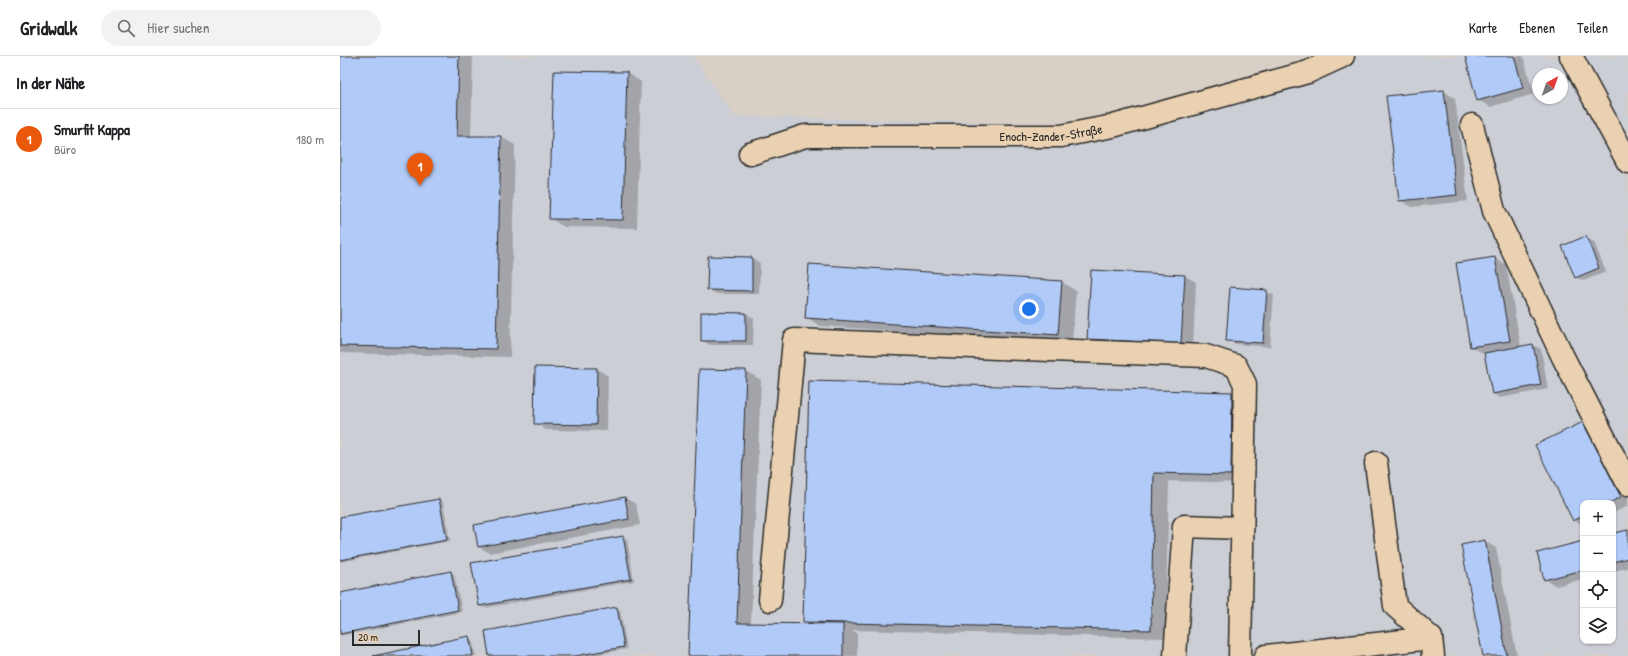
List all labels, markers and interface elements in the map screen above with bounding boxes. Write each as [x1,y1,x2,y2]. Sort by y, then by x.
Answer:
search box [101,10,381,46]
text: Gridwalk [20,15,77,41]
icon: search [115,17,137,39]
text: Hier suchen [147,17,210,38]
text: Karte [1469,18,1497,37]
text: Ebenen [1519,18,1555,37]
text: Teilen [1577,18,1608,37]
north arrow [1532,68,1568,104]
text: In der Nähe [16,71,85,94]
text: Smurfit Kappa [54,119,130,140]
street label: Enoch-Zander-Straße [999,119,1104,145]
text: 1 [27,130,31,148]
text: 180 m [296,130,324,148]
text: Büro [54,140,76,158]
pin: 1 [407,153,433,186]
your location [1019,299,1039,319]
map controls [1580,500,1616,644]
button: + [1580,500,1616,536]
button: − [1580,536,1616,572]
button: locate [1580,572,1616,608]
button: layers [1580,608,1616,644]
scale bar [352,628,420,647]
text: 20 m [358,630,378,644]

